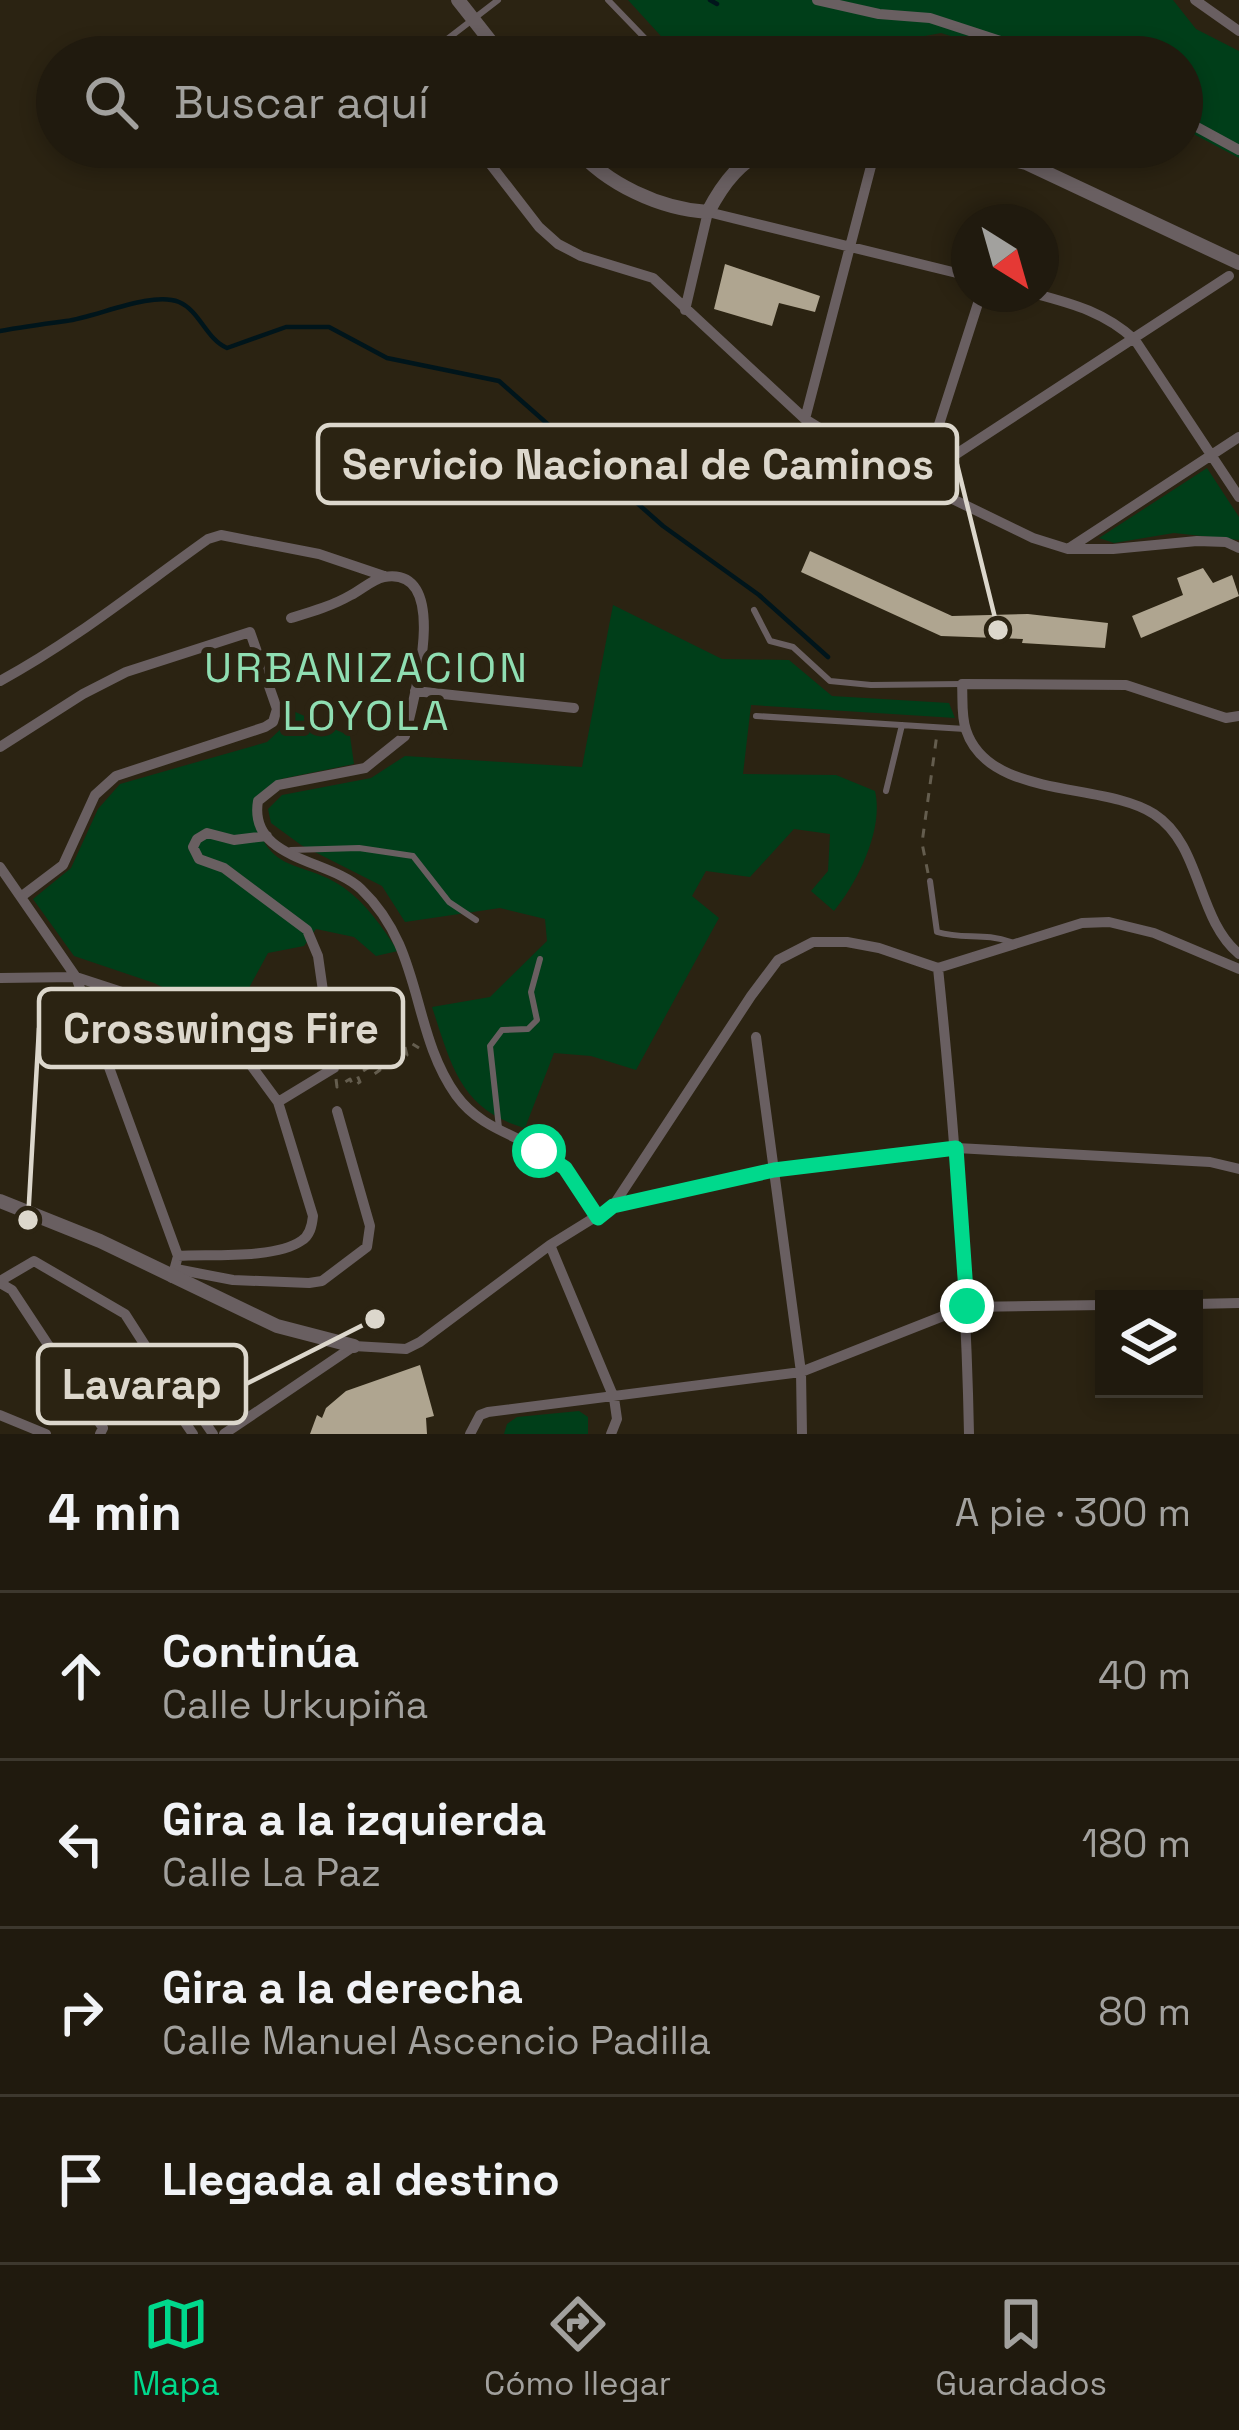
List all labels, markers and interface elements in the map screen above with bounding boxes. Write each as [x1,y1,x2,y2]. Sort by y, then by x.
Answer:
search box [36,36,1203,168]
icon: search [78,69,144,135]
text: Buscar aquí [174,74,429,131]
north arrow [951,204,1059,312]
callout: Servicio Nacional de Caminos [318,425,957,503]
text: Servicio Nacional de Caminos [342,438,934,491]
district label: URBANIZACION LOYOLA [204,641,530,742]
callout: Crosswings Fire [39,989,403,1067]
text: Crosswings Fire [63,1002,379,1055]
route start [512,1124,566,1178]
route end [940,1279,994,1333]
map controls [1095,1290,1203,1398]
button: layers [1095,1290,1203,1398]
callout: Lavarap [38,1345,246,1423]
text: Lavarap [62,1358,222,1411]
text: 4 min [48,1480,182,1545]
text: A pie · 300 m [955,1488,1191,1537]
text: Continúa [162,1623,359,1680]
icon: ahead [48,1643,114,1709]
text: 40 m [1098,1651,1191,1700]
text: Calle Urkupiña [162,1680,428,1729]
text: Gira a la izquierda [162,1791,546,1848]
icon: left [48,1811,114,1877]
text: 180 m [1082,1819,1191,1868]
text: Calle La Paz [162,1848,381,1897]
text: Gira a la derecha [162,1959,523,2016]
icon: right [48,1979,114,2045]
text: 80 m [1098,1987,1191,2036]
text: Calle Manuel Ascencio Padilla [162,2016,711,2065]
icon: arrive [48,2147,114,2213]
text: Llegada al destino [162,2151,560,2208]
tab: Mapa [132,2291,220,2405]
tab: Cómo llegar [484,2291,671,2405]
tab: Guardados [935,2291,1107,2405]

